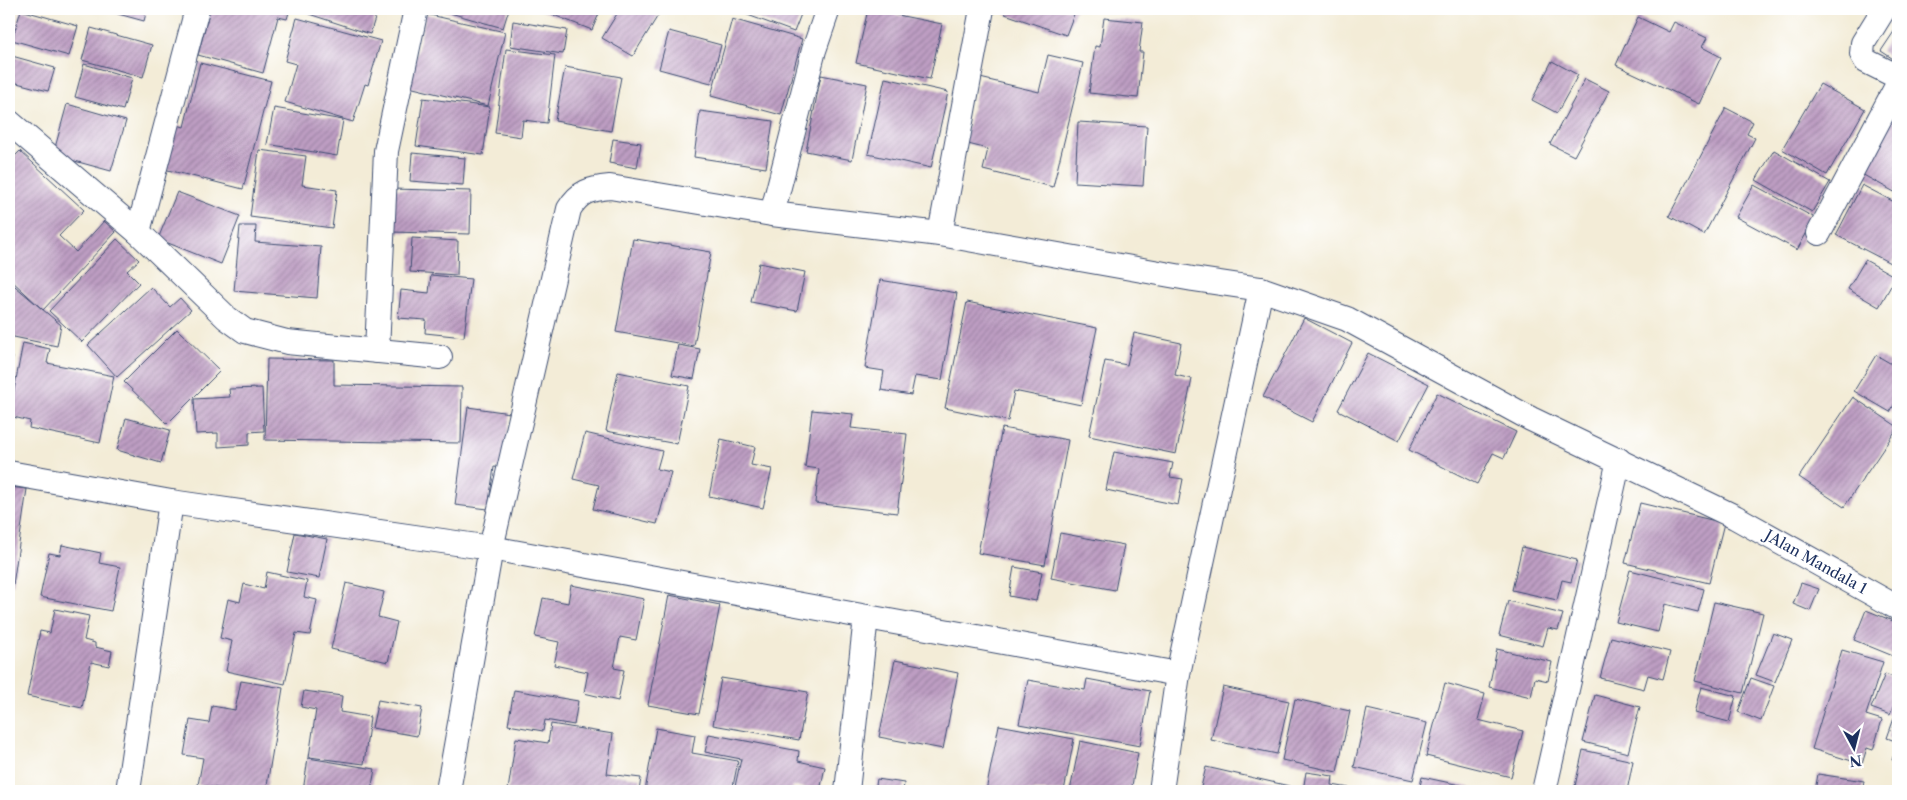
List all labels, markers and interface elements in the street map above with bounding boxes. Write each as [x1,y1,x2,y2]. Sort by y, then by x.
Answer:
street label: JAlan Mandala 1 [1760,525,1871,598]
north arrow [1830,722,1880,772]
text: N [1848,751,1863,771]

